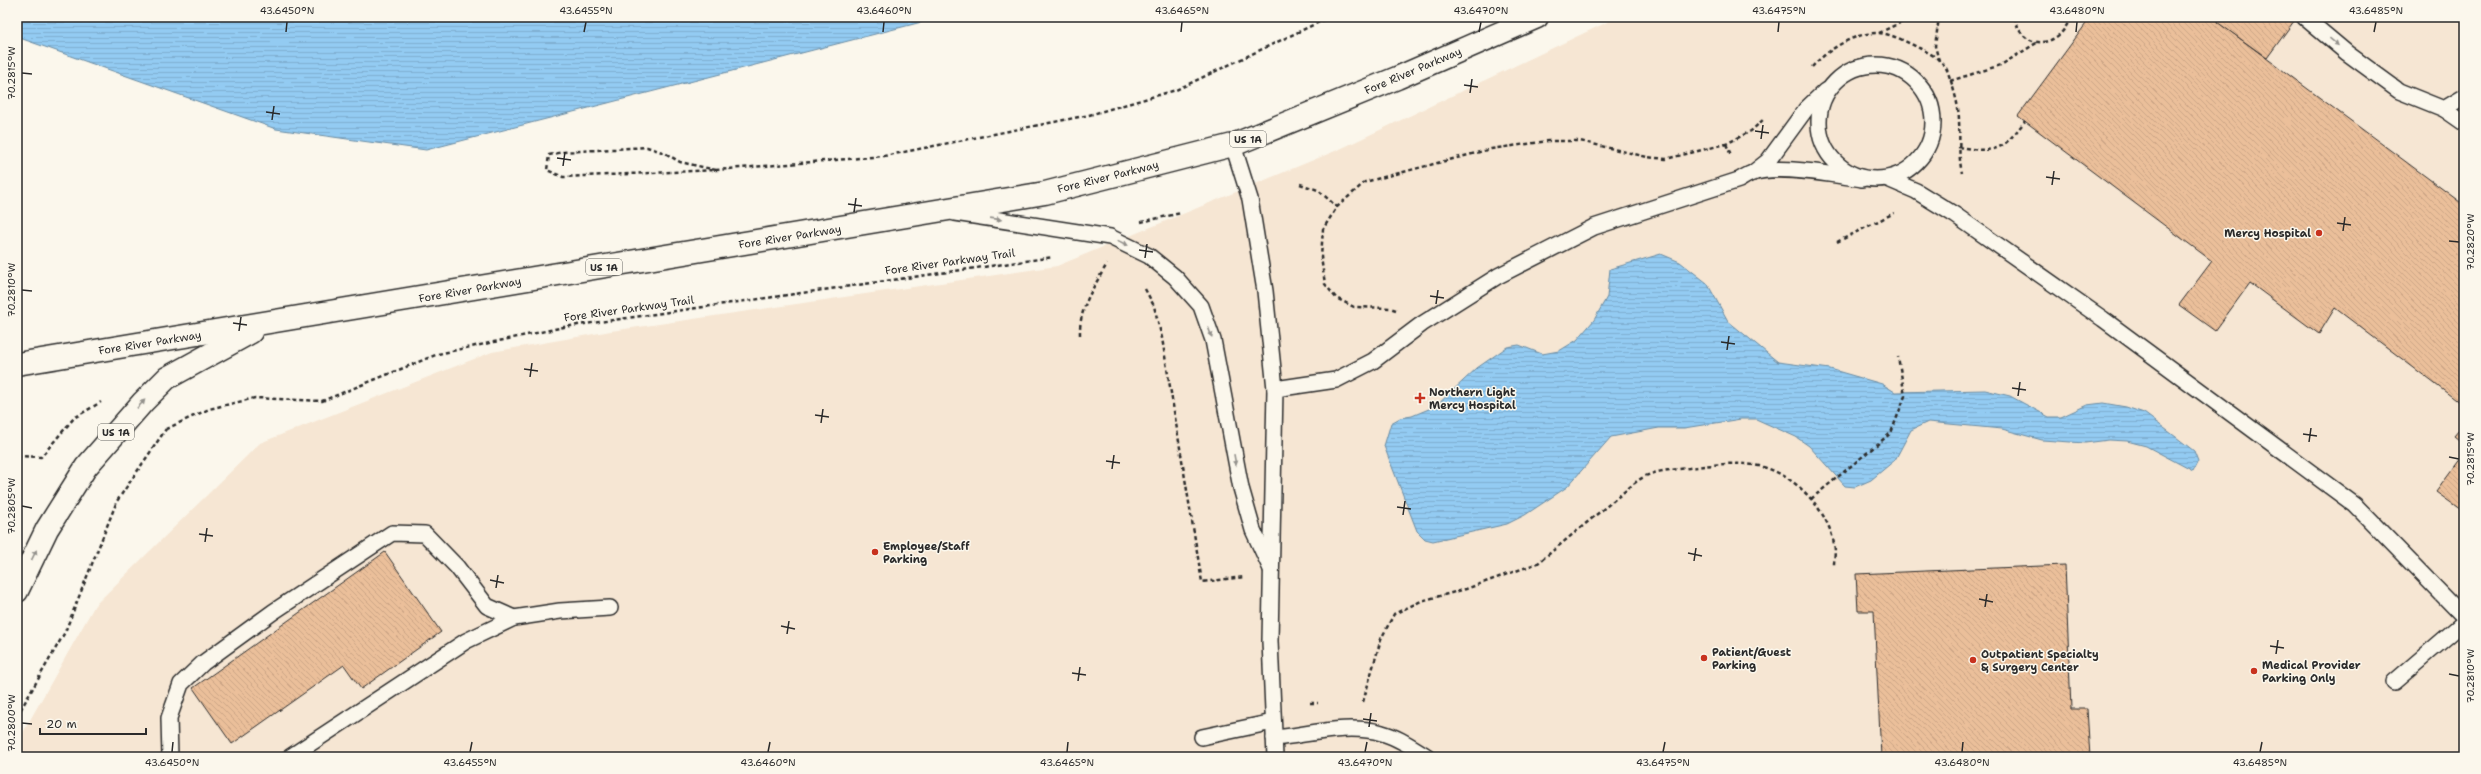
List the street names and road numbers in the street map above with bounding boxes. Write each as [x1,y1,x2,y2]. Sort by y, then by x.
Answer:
street label: Fore River Parkway [1362,44,1464,98]
road number: US 1A [1230,131,1266,147]
street label: Fore River Parkway [1056,157,1160,197]
street label: Fore River Parkway [738,221,842,253]
street label: Fore River Parkway Trail [884,245,1017,279]
road number: US 1A [586,259,622,275]
street label: Fore River Parkway [418,274,522,306]
street label: Fore River Parkway Trail [563,292,696,326]
street label: Fore River Parkway [98,327,202,359]
road number: US 1A [98,424,134,440]

